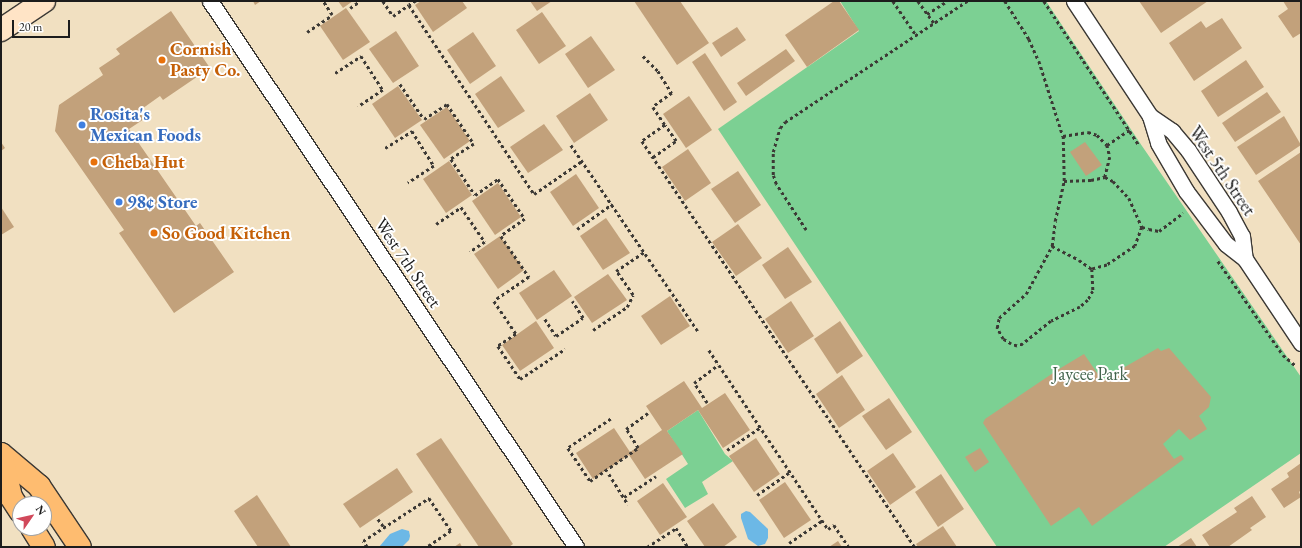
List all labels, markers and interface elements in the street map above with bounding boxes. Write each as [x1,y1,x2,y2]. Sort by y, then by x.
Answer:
scale bar [14,12,72,38]
text: 20 m [19,19,42,35]
place label: Cornish Pasty Co. [170,39,241,82]
marker: Cornish Pasty Co. [157,55,167,65]
place label: Rosita's Mexican Foods [90,104,201,146]
marker: Rosita's Mexican Foods [77,120,87,130]
street label: West 5th Street [1184,122,1260,220]
place label: Cheba Hut [102,151,185,173]
marker: Cheba Hut [89,157,99,167]
place label: 98¢ Store [127,191,198,213]
marker: 98¢ Store [114,197,124,207]
street label: West 7th Street [370,214,446,312]
place label: So Good Kitchen [162,222,291,244]
marker: So Good Kitchen [149,228,159,238]
park label: Jaycee Park [1052,363,1128,385]
north arrow [12,496,52,536]
text: N [33,502,49,517]

